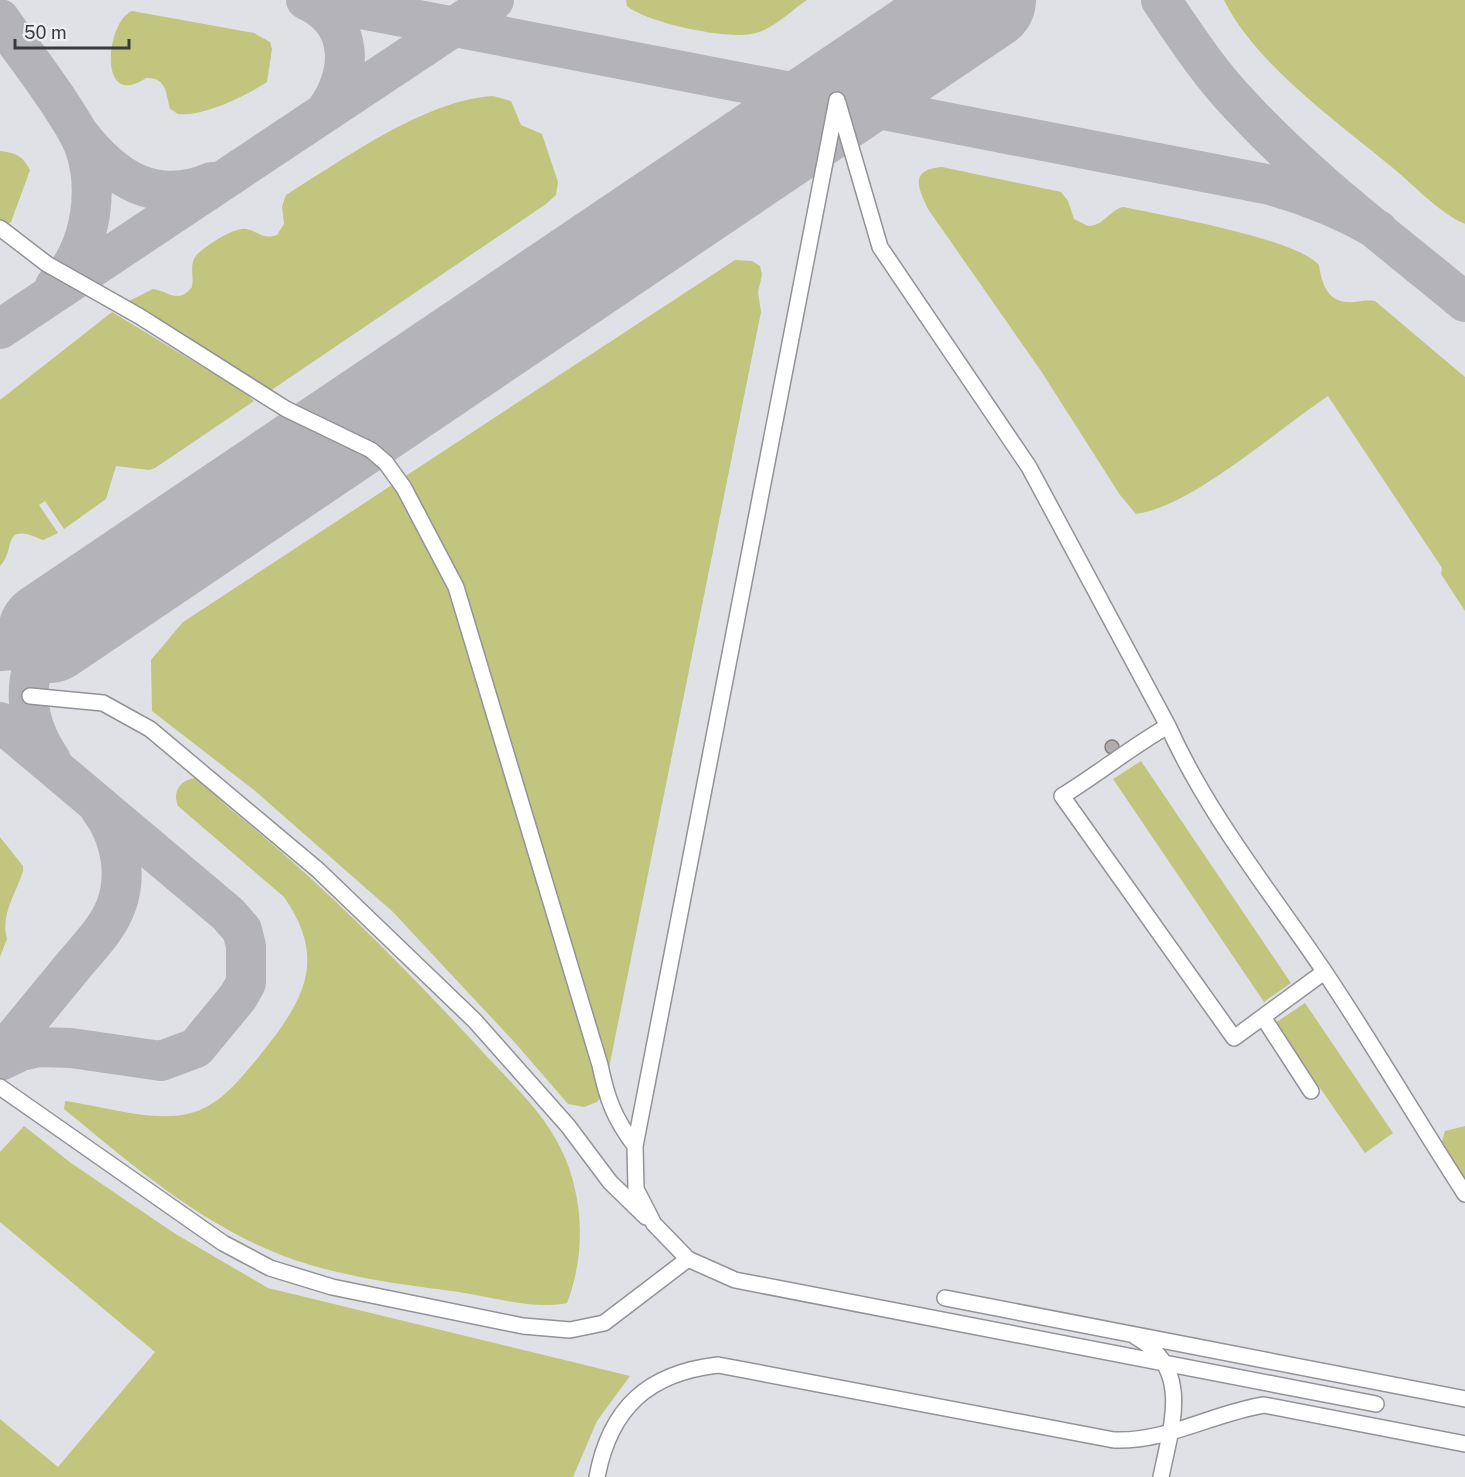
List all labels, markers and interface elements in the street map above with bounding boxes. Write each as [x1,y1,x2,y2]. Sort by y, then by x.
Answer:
scale bar [15,12,129,50]
text: 50 m [24,22,67,43]

